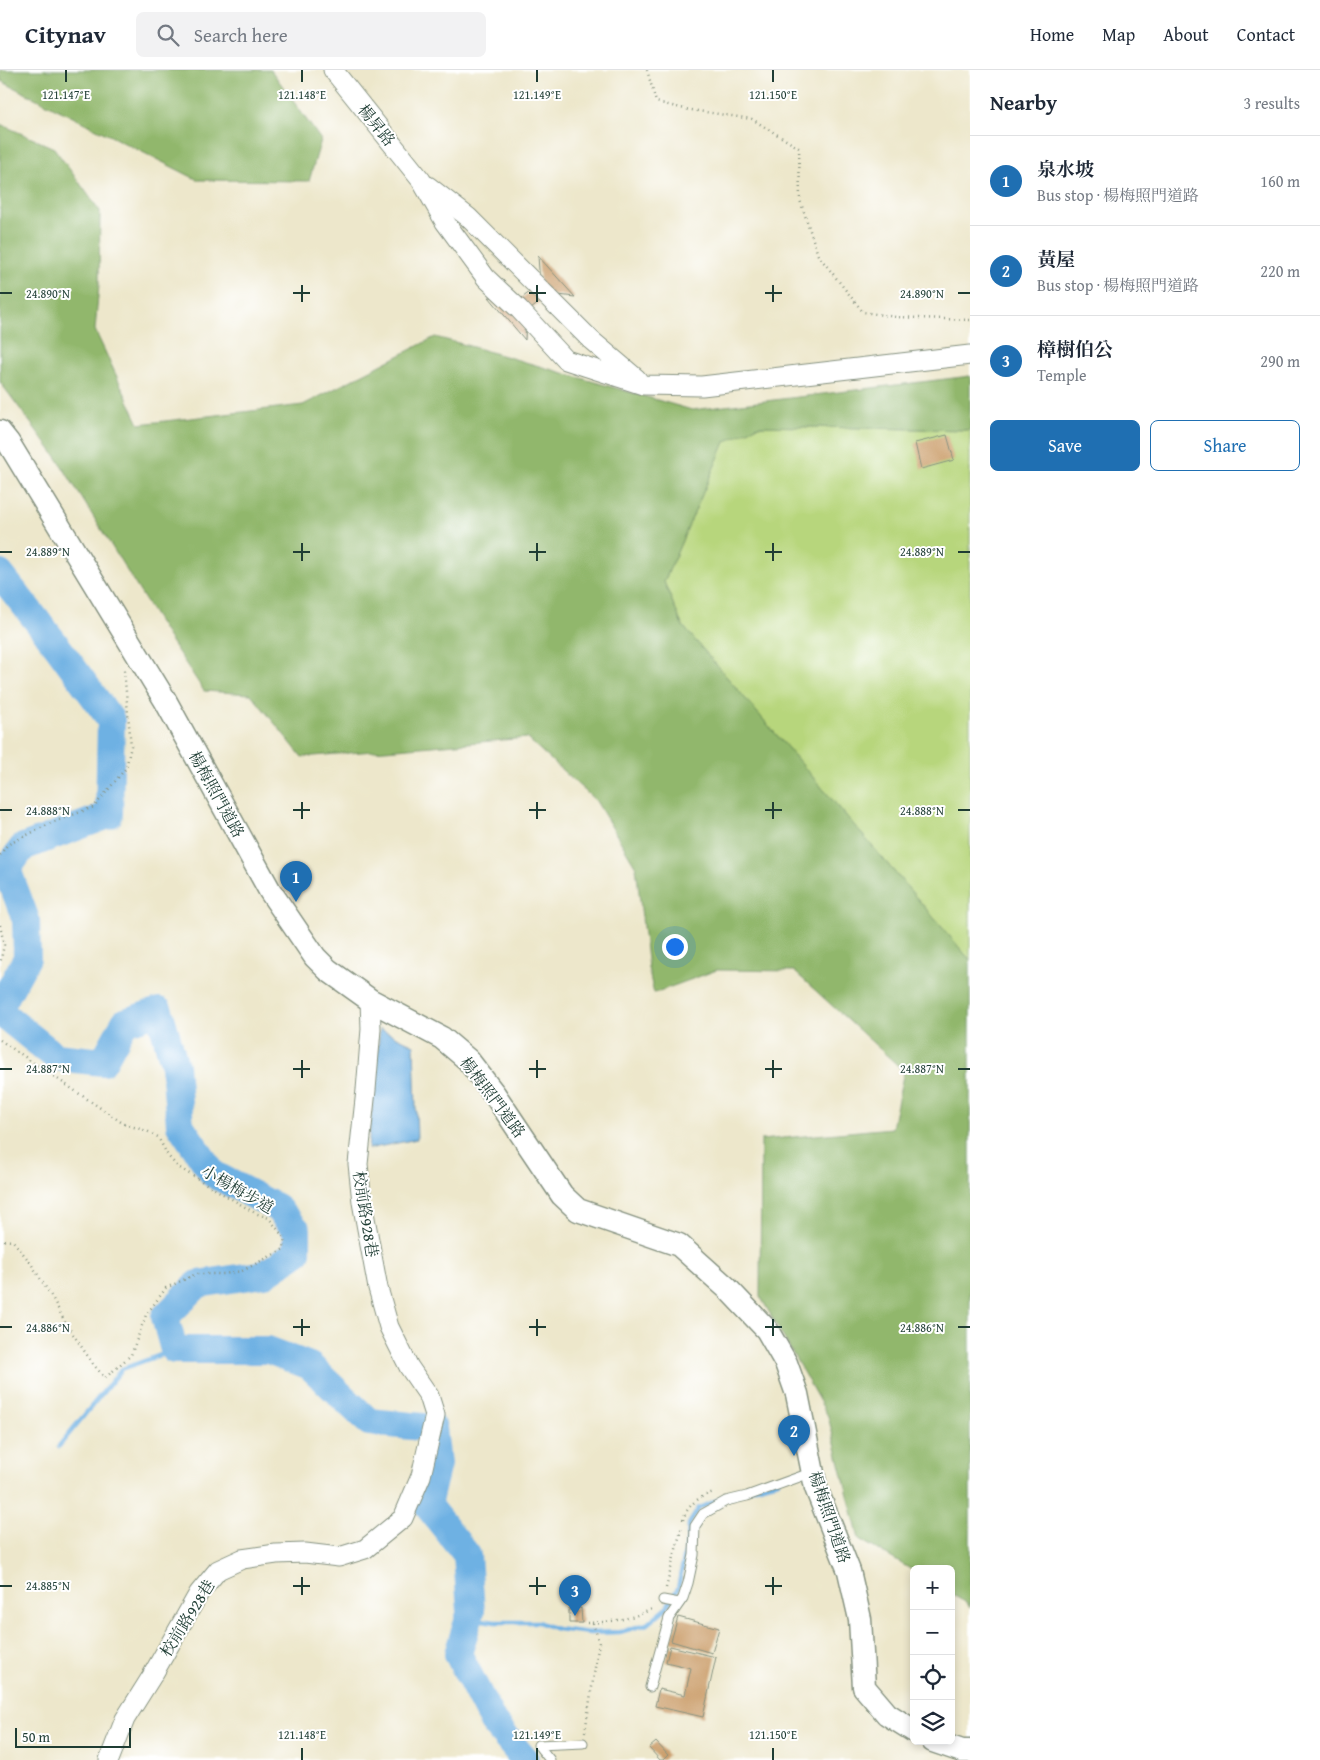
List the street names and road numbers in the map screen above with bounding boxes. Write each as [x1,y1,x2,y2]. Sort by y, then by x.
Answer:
street label: 楊昇路 [353,99,401,151]
street label: 楊梅照門道路 [183,746,251,842]
street label: 楊梅照門道路 [455,1051,531,1143]
street label: 小楊梅步道 [197,1159,279,1219]
street label: 校前路928巷 [347,1169,385,1259]
street label: 楊梅照門道路 [803,1468,857,1566]
street label: 校前路928巷 [154,1575,220,1661]

